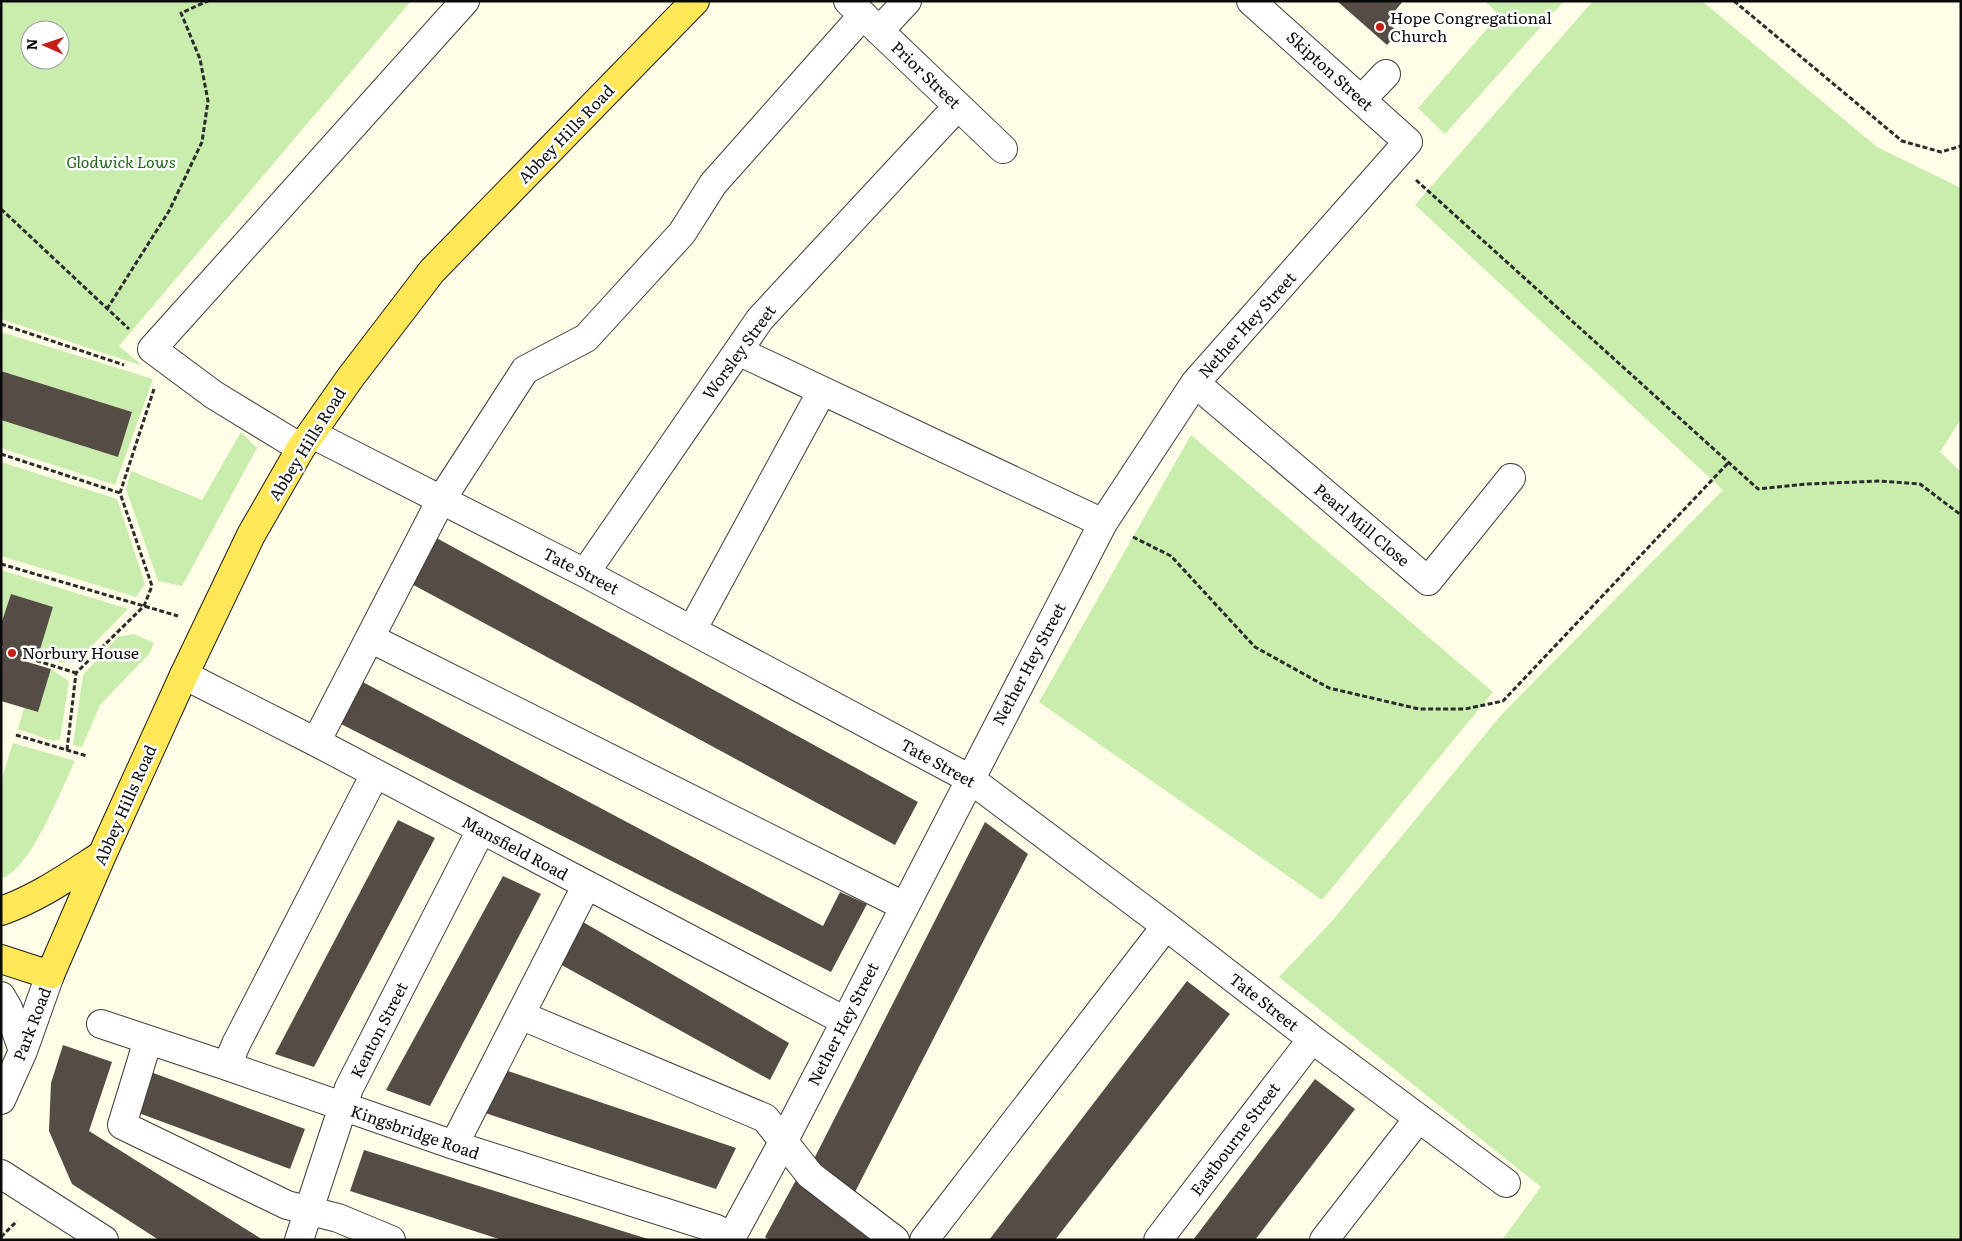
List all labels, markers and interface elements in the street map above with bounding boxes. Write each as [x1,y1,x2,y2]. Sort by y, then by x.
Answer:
place label: Hope Congregational Church [1390,5,1552,47]
north arrow [20,20,70,70]
marker: Hope Congregational Church [1374,21,1386,33]
street label: Skipton Street [1282,25,1380,116]
street label: Prior Street [887,35,967,114]
text: N [21,38,41,51]
street label: Abbey Hills Road [512,78,619,188]
park label: Glodwick Lows [66,149,176,173]
street label: Nether Hey Street [1192,265,1301,383]
street label: Worsley Street [696,299,781,404]
street label: Abbey Hills Road [262,382,351,505]
street label: Pearl Mill Close [1310,477,1416,571]
street label: Tate Street [539,541,624,600]
street label: Nether Hey Street [986,597,1071,729]
place label: Norbury House [22,640,139,664]
marker: Norbury House [6,647,18,659]
street label: Tate Street [897,732,981,793]
street label: Abbey Hills Road [87,740,161,869]
street label: Mansfield Road [458,809,573,885]
street label: Nether Hey Street [801,957,884,1090]
street label: Tate Street [1225,966,1305,1036]
street label: Kenton Street [344,977,413,1082]
street label: Park Road [6,983,56,1064]
street label: Eastbourne Street [1183,1076,1285,1200]
street label: Kingsbridge Road [348,1098,483,1164]

